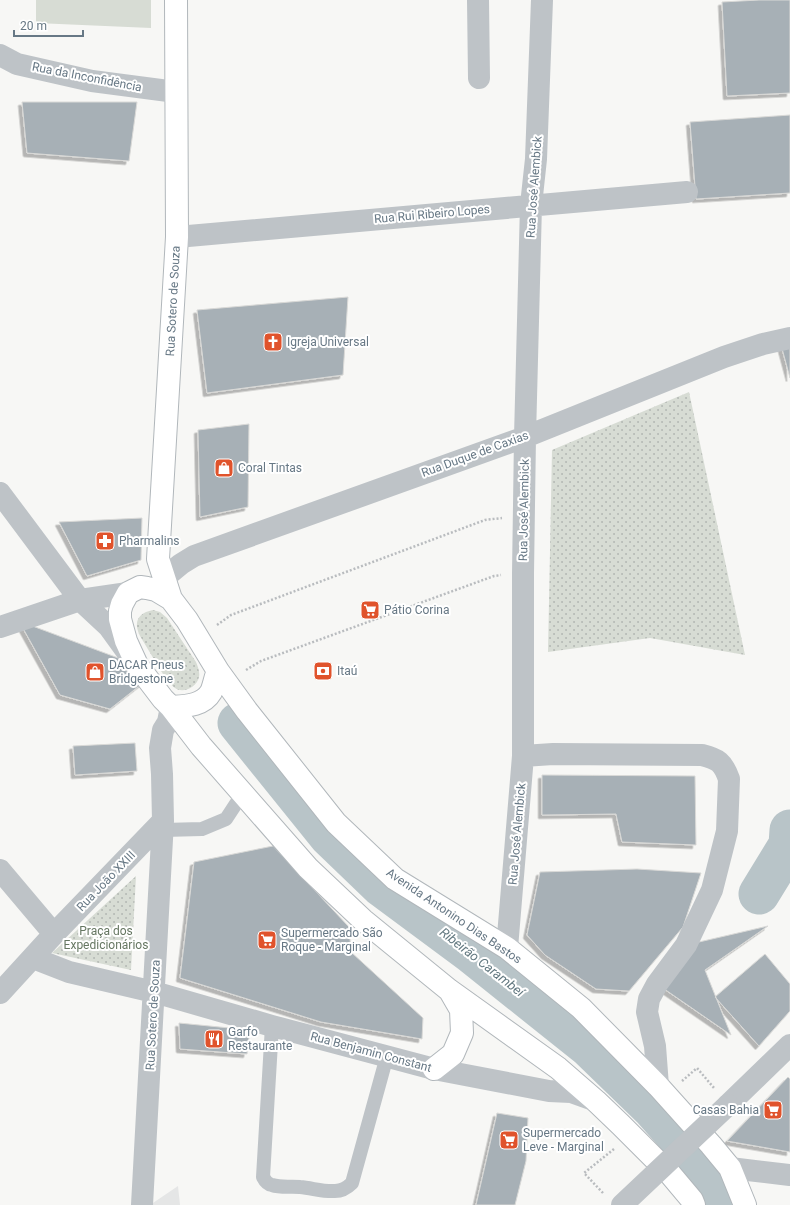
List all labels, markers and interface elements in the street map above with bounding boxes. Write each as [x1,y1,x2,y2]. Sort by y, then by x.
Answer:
scale bar [14,12,83,38]
text: 20 m [20,19,47,33]
street label: Rua da Inconfidência [31,59,143,95]
street label: Rua José Alembick [523,135,545,238]
street label: Rua Rui Ribeiro Lopes [374,202,490,226]
street label: Rua Sotero de Souza [163,245,183,357]
church icon: Igreja Universal [262,331,284,353]
place label: Igreja Universal [287,335,369,349]
street label: Rua Duque de Caxias [420,428,530,480]
shop icon: Coral Tintas [213,457,235,479]
street label: Rua José Alembick [516,458,532,561]
place label: Coral Tintas [238,461,302,475]
pharmacy icon: Pharmalins [94,530,116,552]
place label: Pharmalins [119,534,179,548]
supermarket icon: Pátio Corina [359,599,381,621]
place label: Pátio Corina [384,603,450,617]
place label: DACAR Pneus Bridgestone [109,658,184,686]
bank icon: Itaú [312,660,334,682]
shop icon: DACAR Pneus Bridgestone [84,661,106,683]
place label: Itaú [337,664,357,678]
street label: Rua José Alembick [506,782,529,886]
street label: Rua João XXIII [74,848,138,914]
street label: Avenida Antonino Dias Bastos [384,865,524,967]
park label: Praça dos Expedicionários [64,924,148,952]
water label: Ribeirão Carambeí [437,924,529,1001]
place label: Supermercado São Roque - Marginal [281,926,383,954]
supermarket icon: Supermercado São Roque - Marginal [256,929,278,951]
street label: Rua Sotero de Souza [143,959,163,1071]
place label: Garfo Restaurante [228,1025,292,1053]
restaurant icon: Garfo Restaurante [203,1028,225,1050]
street label: Rua Benjamin Constant [309,1029,433,1075]
supermarket icon: Casas Bahia [762,1099,784,1121]
place label: Casas Bahia [693,1103,759,1117]
place label: Supermercado Leve - Marginal [523,1126,604,1154]
supermarket icon: Supermercado Leve - Marginal [498,1129,520,1151]

